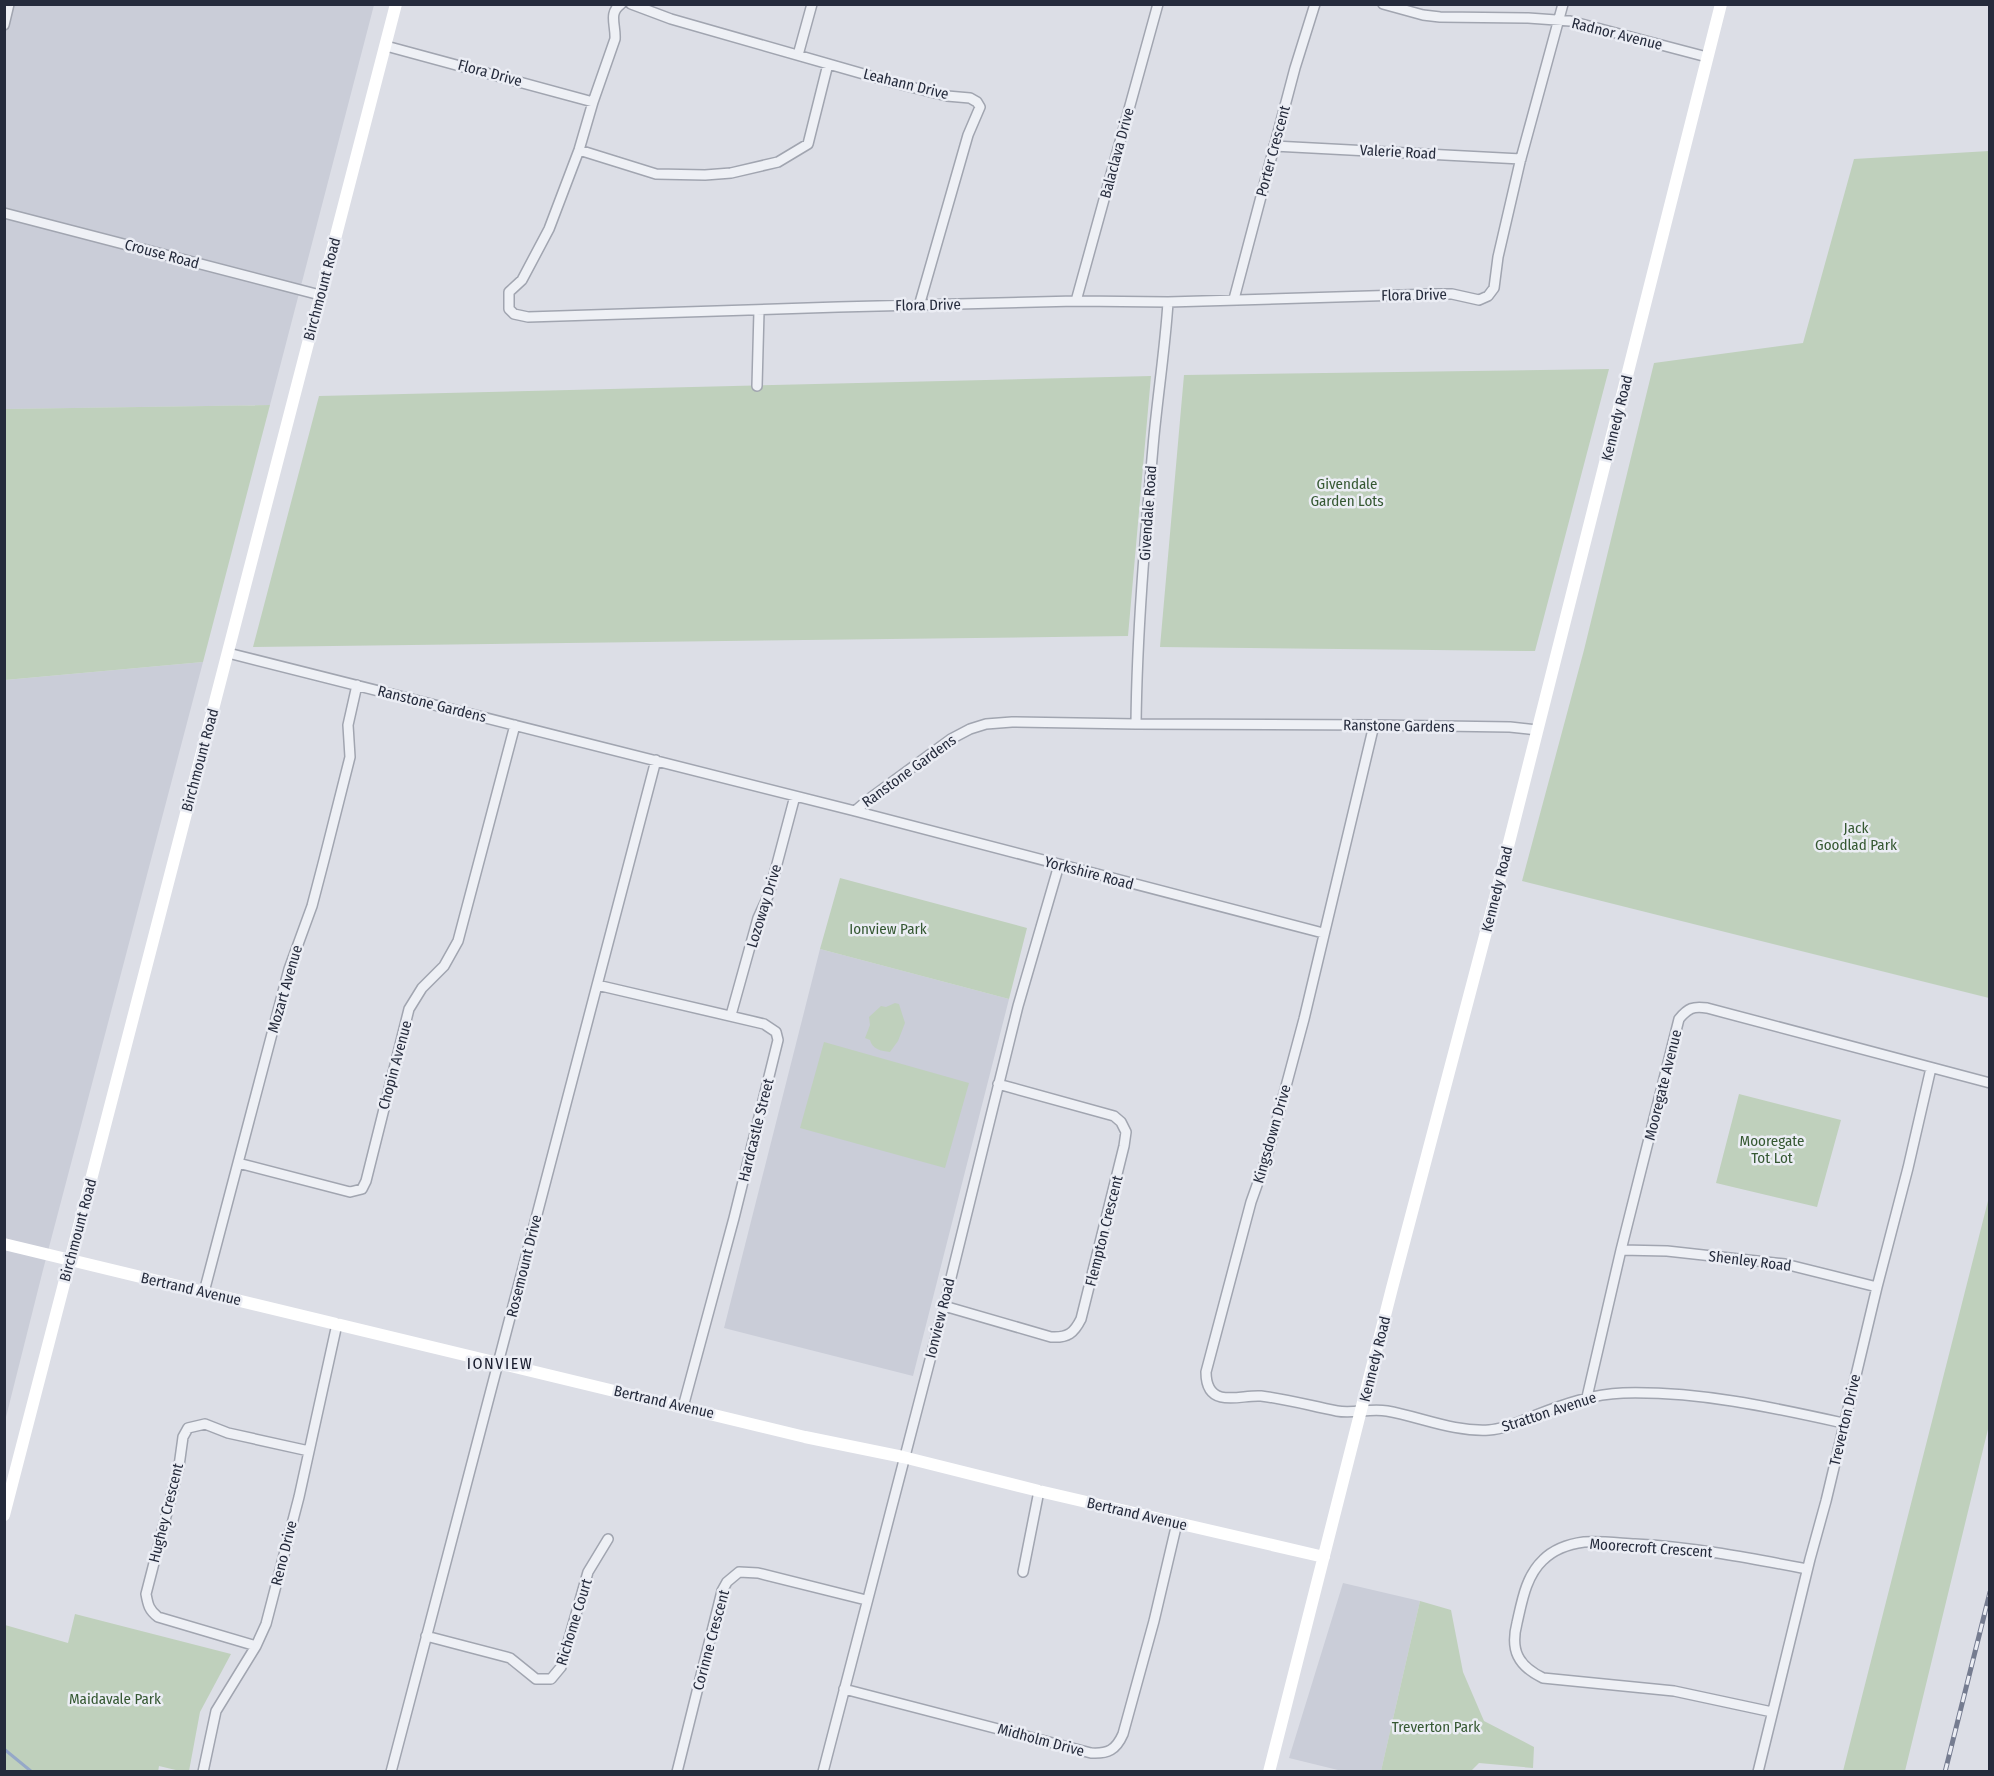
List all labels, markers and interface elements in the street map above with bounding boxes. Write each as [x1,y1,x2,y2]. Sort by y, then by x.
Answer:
street label: Radnor Avenue [1570,14,1664,54]
street label: Flora Drive [456,56,524,90]
street label: Leahann Drive [861,65,951,103]
street label: Porter Crescent [1252,103,1294,199]
street label: Balaclava Drive [1096,106,1138,200]
street label: Valerie Road [1359,141,1437,163]
street label: Crouse Road [123,235,201,273]
street label: Birchmount Road [300,236,344,342]
street label: Flora Drive [1381,285,1447,305]
street label: Flora Drive [895,295,961,315]
street label: Kennedy Road [1598,373,1636,463]
street label: Givendale Road [1136,465,1160,561]
park label: Givendale Garden Lots [1310,475,1384,510]
street label: Ranstone Gardens [376,682,488,726]
street label: Birchmount Road [178,707,222,813]
street label: Ranstone Gardens [1343,716,1455,736]
street label: Ranstone Gardens [859,731,959,811]
park label: Jack Goodlad Park [1815,819,1897,854]
street label: Kennedy Road [1478,844,1516,934]
street label: Yorkshire Road [1042,852,1136,894]
street label: Lozoway Drive [743,862,785,950]
park label: Ionview Park [849,920,927,938]
street label: Mozart Avenue [264,943,306,1035]
street label: Chopin Avenue [374,1018,416,1112]
street label: Mooregate Avenue [1641,1028,1685,1142]
street label: Hardcastle Street [734,1076,778,1183]
street label: Kingsdown Drive [1249,1083,1295,1185]
park label: Mooregate Tot Lot [1740,1132,1804,1167]
street label: Flempton Crescent [1082,1174,1126,1288]
street label: Birchmount Road [56,1177,100,1283]
street label: Rosemount Drive [503,1213,545,1319]
street label: Shenley Road [1708,1247,1792,1275]
street label: Bertrand Avenue [139,1269,243,1309]
street label: Ionview Road [921,1276,959,1360]
street label: Kennedy Road [1356,1314,1394,1404]
district label: IONVIEW [467,1354,533,1373]
street label: Treverton Drive [1826,1372,1864,1468]
street label: Bertrand Avenue [612,1382,716,1422]
street label: Stratton Avenue [1499,1388,1599,1436]
street label: Hughey Crescent [145,1461,187,1565]
street label: Bertrand Avenue [1085,1494,1189,1534]
street label: Reno Drive [267,1519,301,1587]
street label: Moorecroft Crescent [1589,1535,1713,1561]
street label: Richome Court [552,1576,596,1668]
street label: Corinne Crescent [689,1588,733,1692]
park label: Maidavale Park [69,1690,161,1708]
park label: Treverton Park [1392,1718,1480,1736]
street label: Midholm Drive [996,1720,1086,1760]

